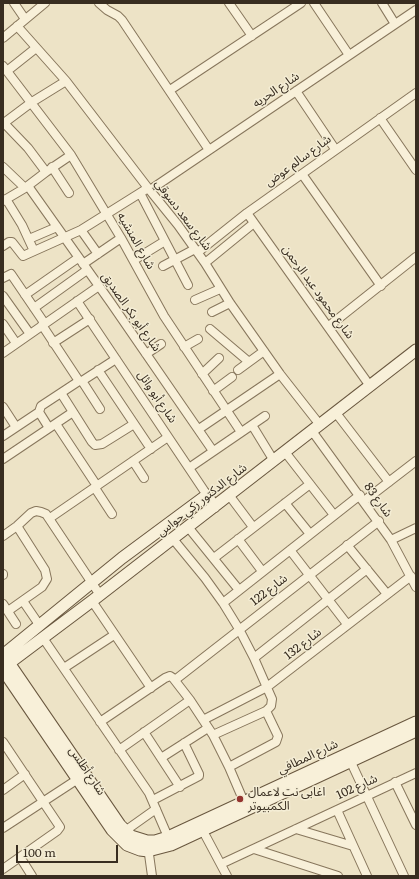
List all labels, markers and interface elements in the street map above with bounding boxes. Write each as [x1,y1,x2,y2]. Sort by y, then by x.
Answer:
street label: شارع الحريه [250,69,302,111]
street label: شارع سالم عوض [262,132,334,190]
street label: شارع سعد دسوقي [152,177,214,253]
street label: شارع المنشيه [114,210,158,272]
street label: شارع محمود عبد الرحمن [279,242,357,342]
street label: شارع أبو بكر الصديق [98,270,164,354]
street label: شارع أبو وائل [134,368,180,426]
street label: شارع الدكتور زكي حواس [154,460,250,540]
street label: شارع 83 [361,480,395,520]
street label: شارع 122 [248,571,290,609]
street label: شارع 132 [282,625,324,663]
street label: شارع المطافي [276,737,340,777]
street label: شارع أطلس [65,744,109,798]
street label: شارع 102 [334,771,380,803]
place label: اغابى نت لاعمال الكمبيوتر [248,785,325,813]
marker: اغابى نت لاعمال الكمبيوتر [235,794,245,804]
scale bar [18,837,120,863]
text: 100 m [23,843,56,861]

